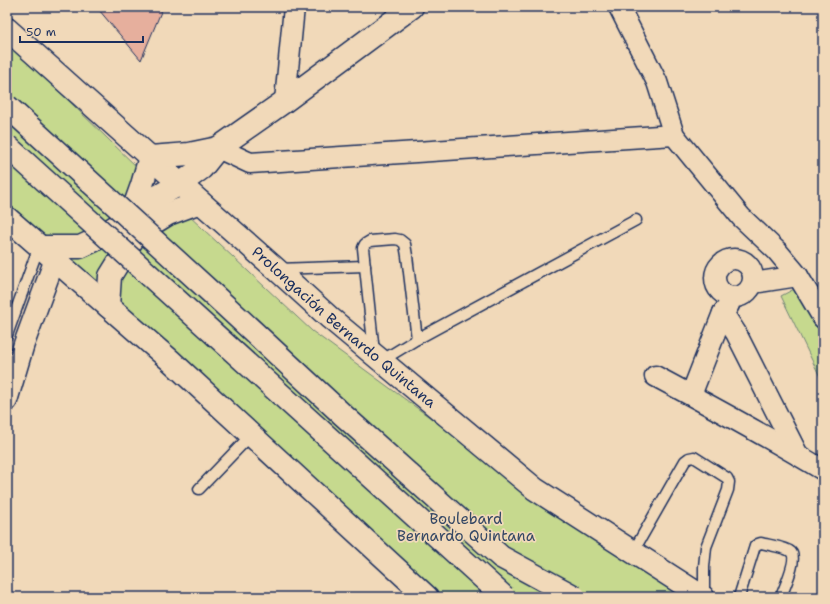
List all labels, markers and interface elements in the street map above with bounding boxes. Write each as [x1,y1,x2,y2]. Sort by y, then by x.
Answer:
scale bar [20,18,143,44]
text: 50 m [26,24,56,40]
street label: Prolongación Bernardo Quintana [247,242,441,413]
park label: Boulebard Bernardo Quintana [397,509,536,546]

